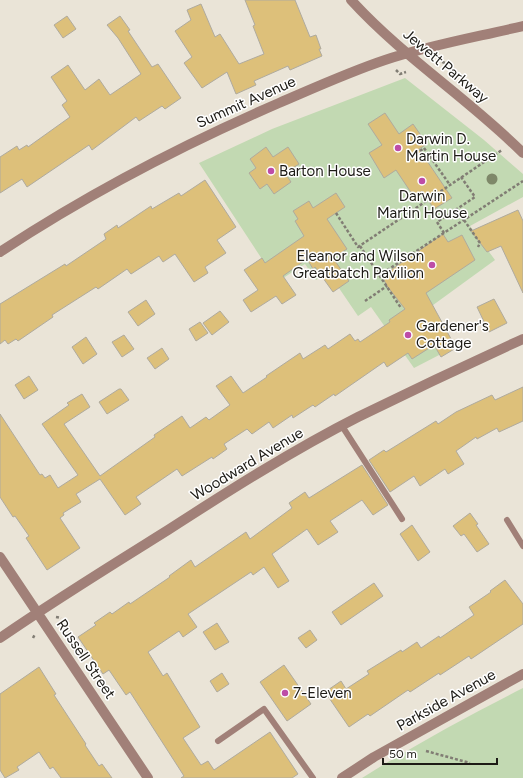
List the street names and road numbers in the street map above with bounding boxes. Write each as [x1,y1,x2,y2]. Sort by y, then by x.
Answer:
street label: Jewett Parkway [400,25,492,107]
street label: Summit Avenue [194,72,298,132]
street label: Woodward Avenue [188,423,306,505]
street label: Russell Street [53,616,119,703]
street label: Parkside Avenue [393,665,499,735]

